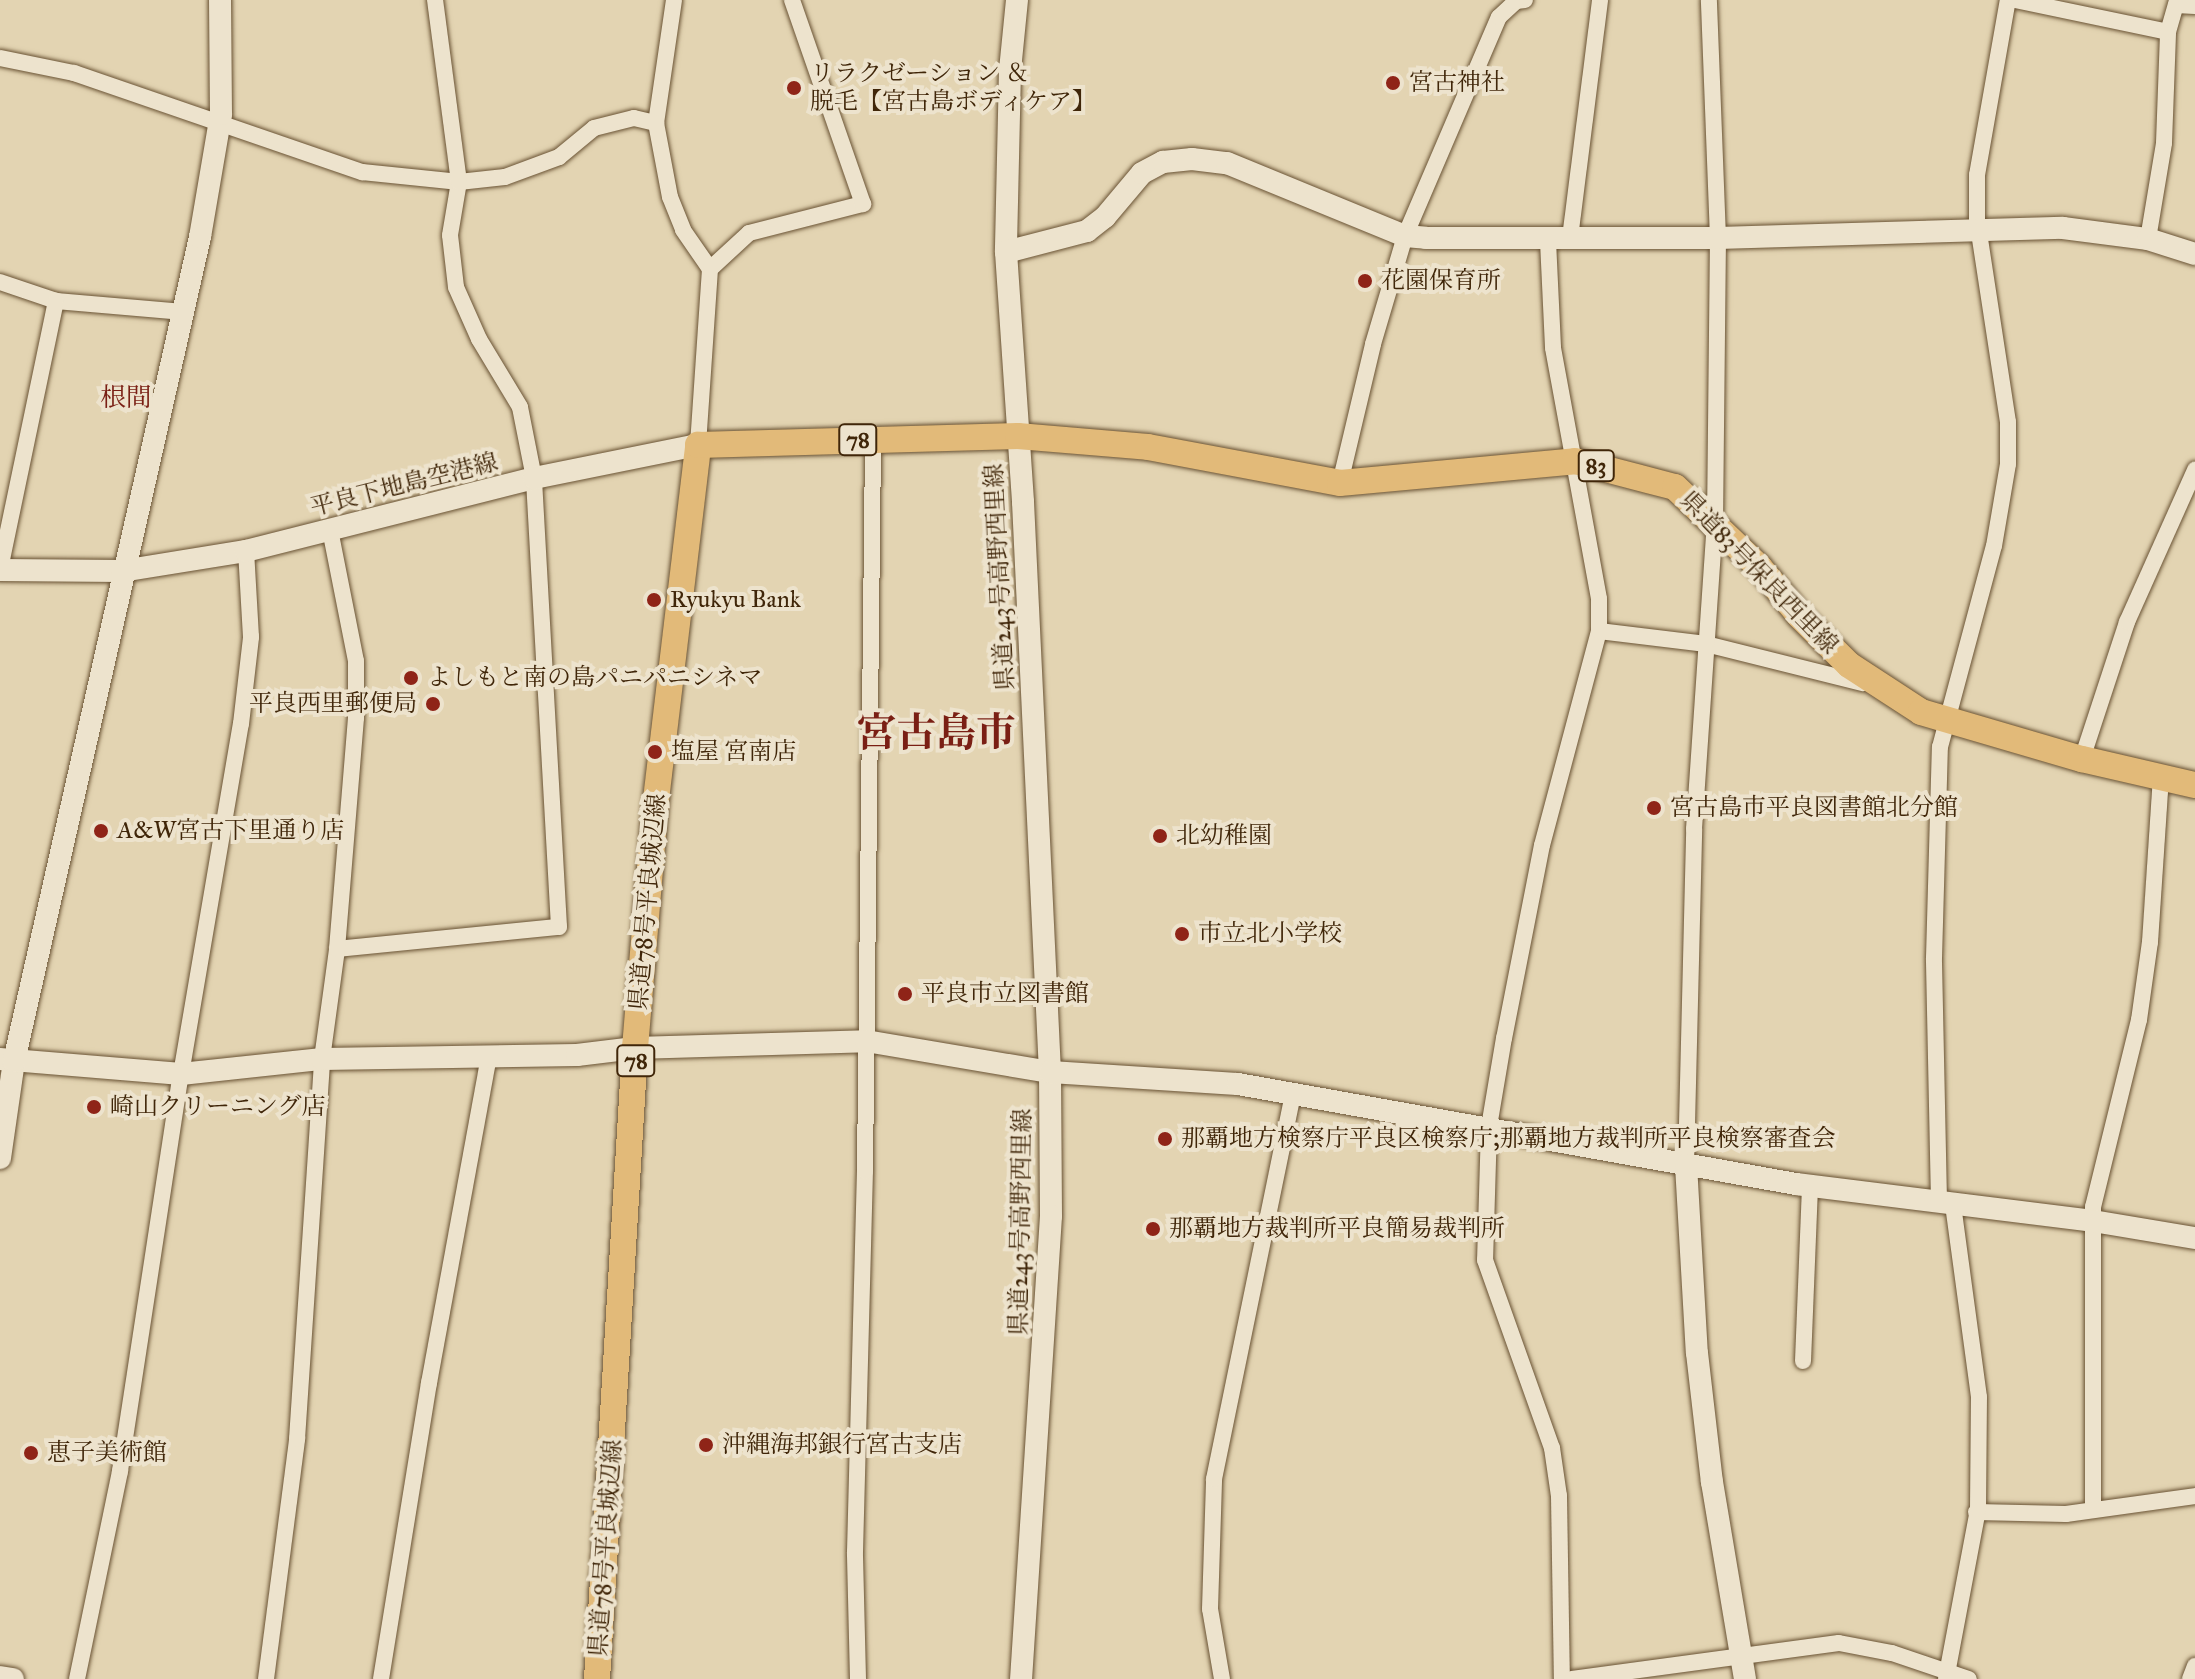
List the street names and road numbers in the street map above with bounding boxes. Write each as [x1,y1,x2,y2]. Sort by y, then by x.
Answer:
road number: 78 [838,422,878,458]
street label: 平良下地島空港線 [307,448,501,522]
road number: 83 [1576,448,1616,484]
street label: 県道243号高野西里線 [980,463,1020,691]
street label: 県道83号保良西里線 [1674,486,1844,660]
street label: 県道78号平良城辺線 [624,792,672,1012]
road number: 78 [616,1043,656,1079]
street label: 県道243号高野西里線 [1005,1108,1037,1336]
street label: 県道78号平良城辺線 [584,1438,628,1658]

